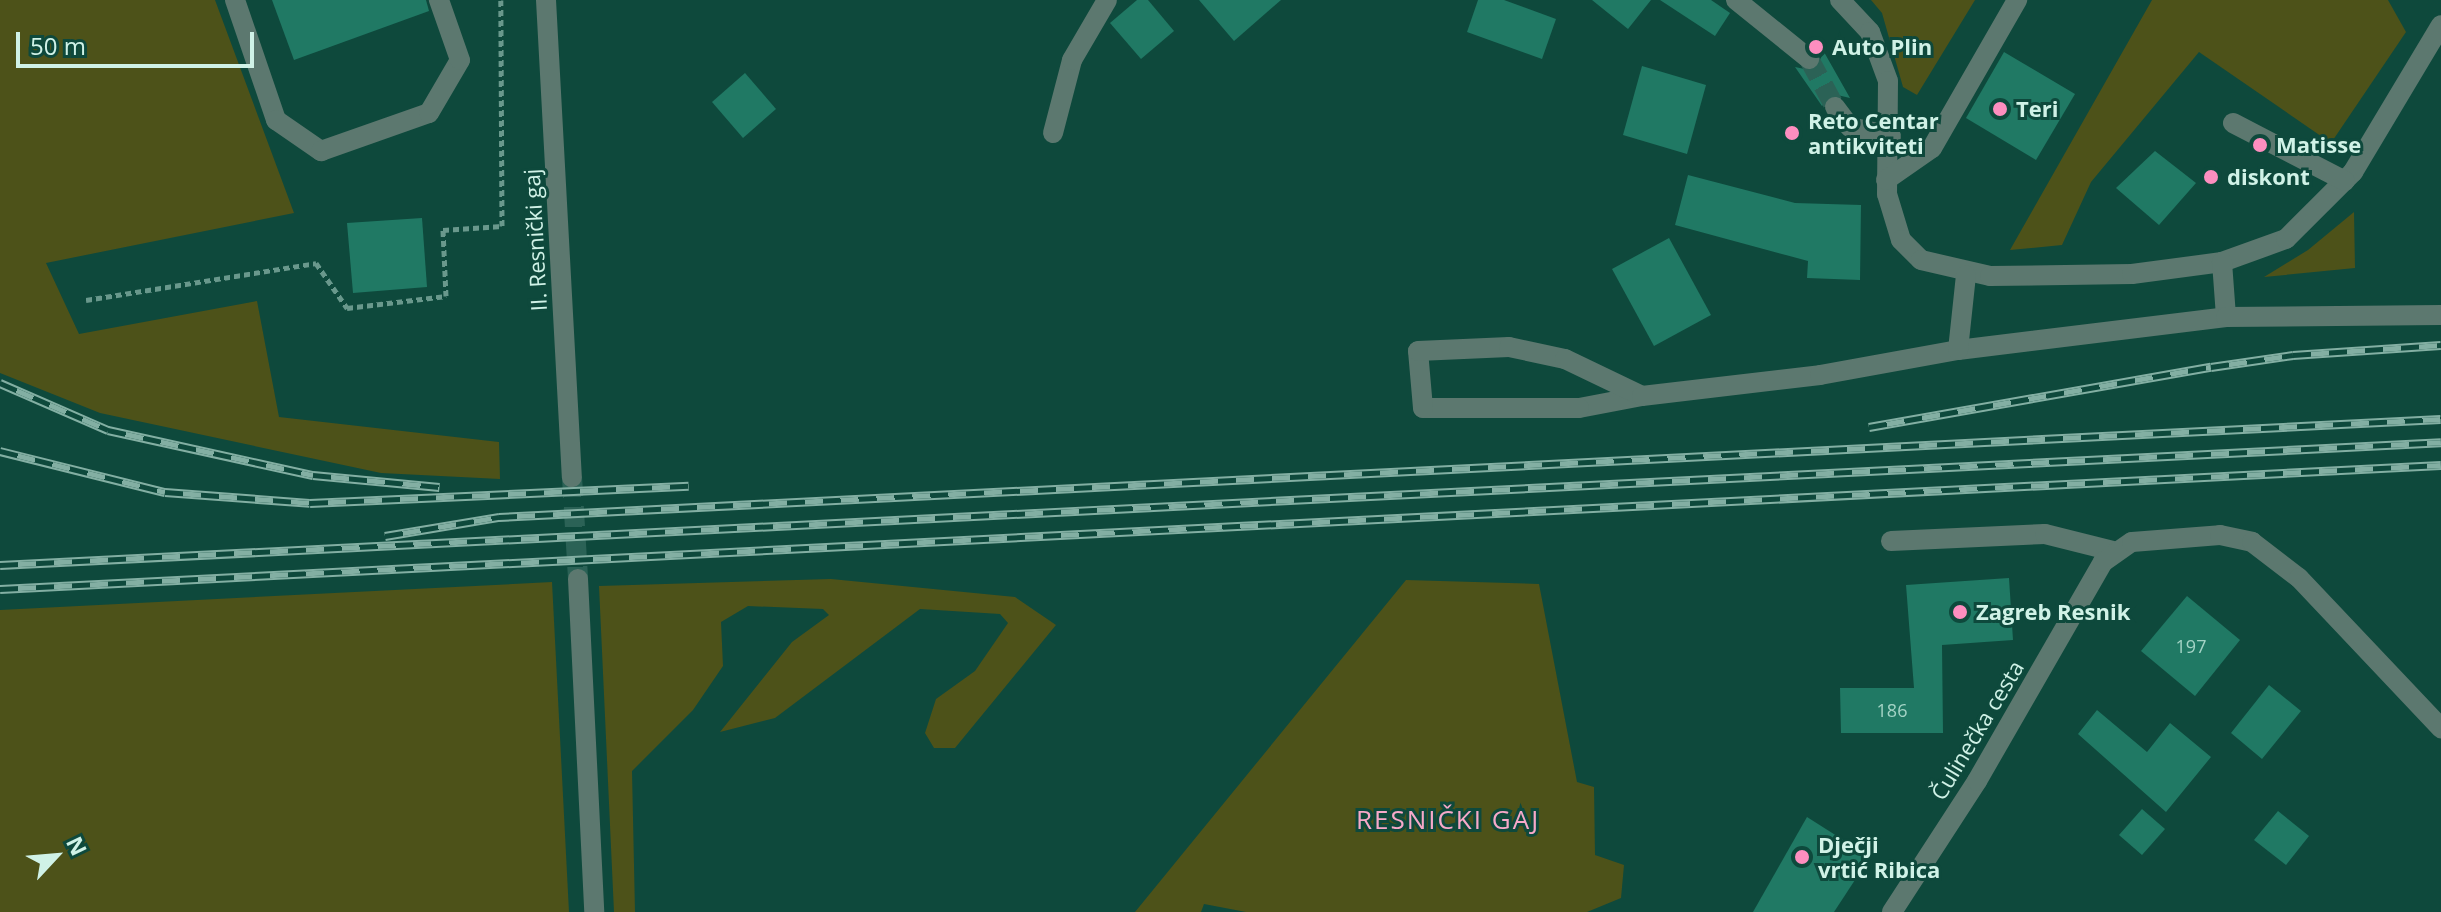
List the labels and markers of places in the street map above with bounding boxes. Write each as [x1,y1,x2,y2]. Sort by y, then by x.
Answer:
place label: Auto Plin [1832,34,1932,60]
marker: Auto Plin [1807,38,1825,56]
place label: Teri [2016,96,2058,122]
marker: Teri [1991,100,2009,118]
place label: Reto Centar antikviteti [1808,107,1939,158]
marker: Reto Centar antikviteti [1783,124,1801,142]
place label: Matisse [2276,132,2361,158]
marker: Matisse [2251,136,2269,154]
place label: diskont [2227,164,2310,190]
marker: diskont [2202,168,2220,186]
place label: Zagreb Resnik [1976,599,2130,625]
marker: Zagreb Resnik [1951,603,1969,621]
place label: Dječji vrtić Ribica [1818,831,1940,882]
marker: Dječji vrtić Ribica [1793,848,1811,866]

